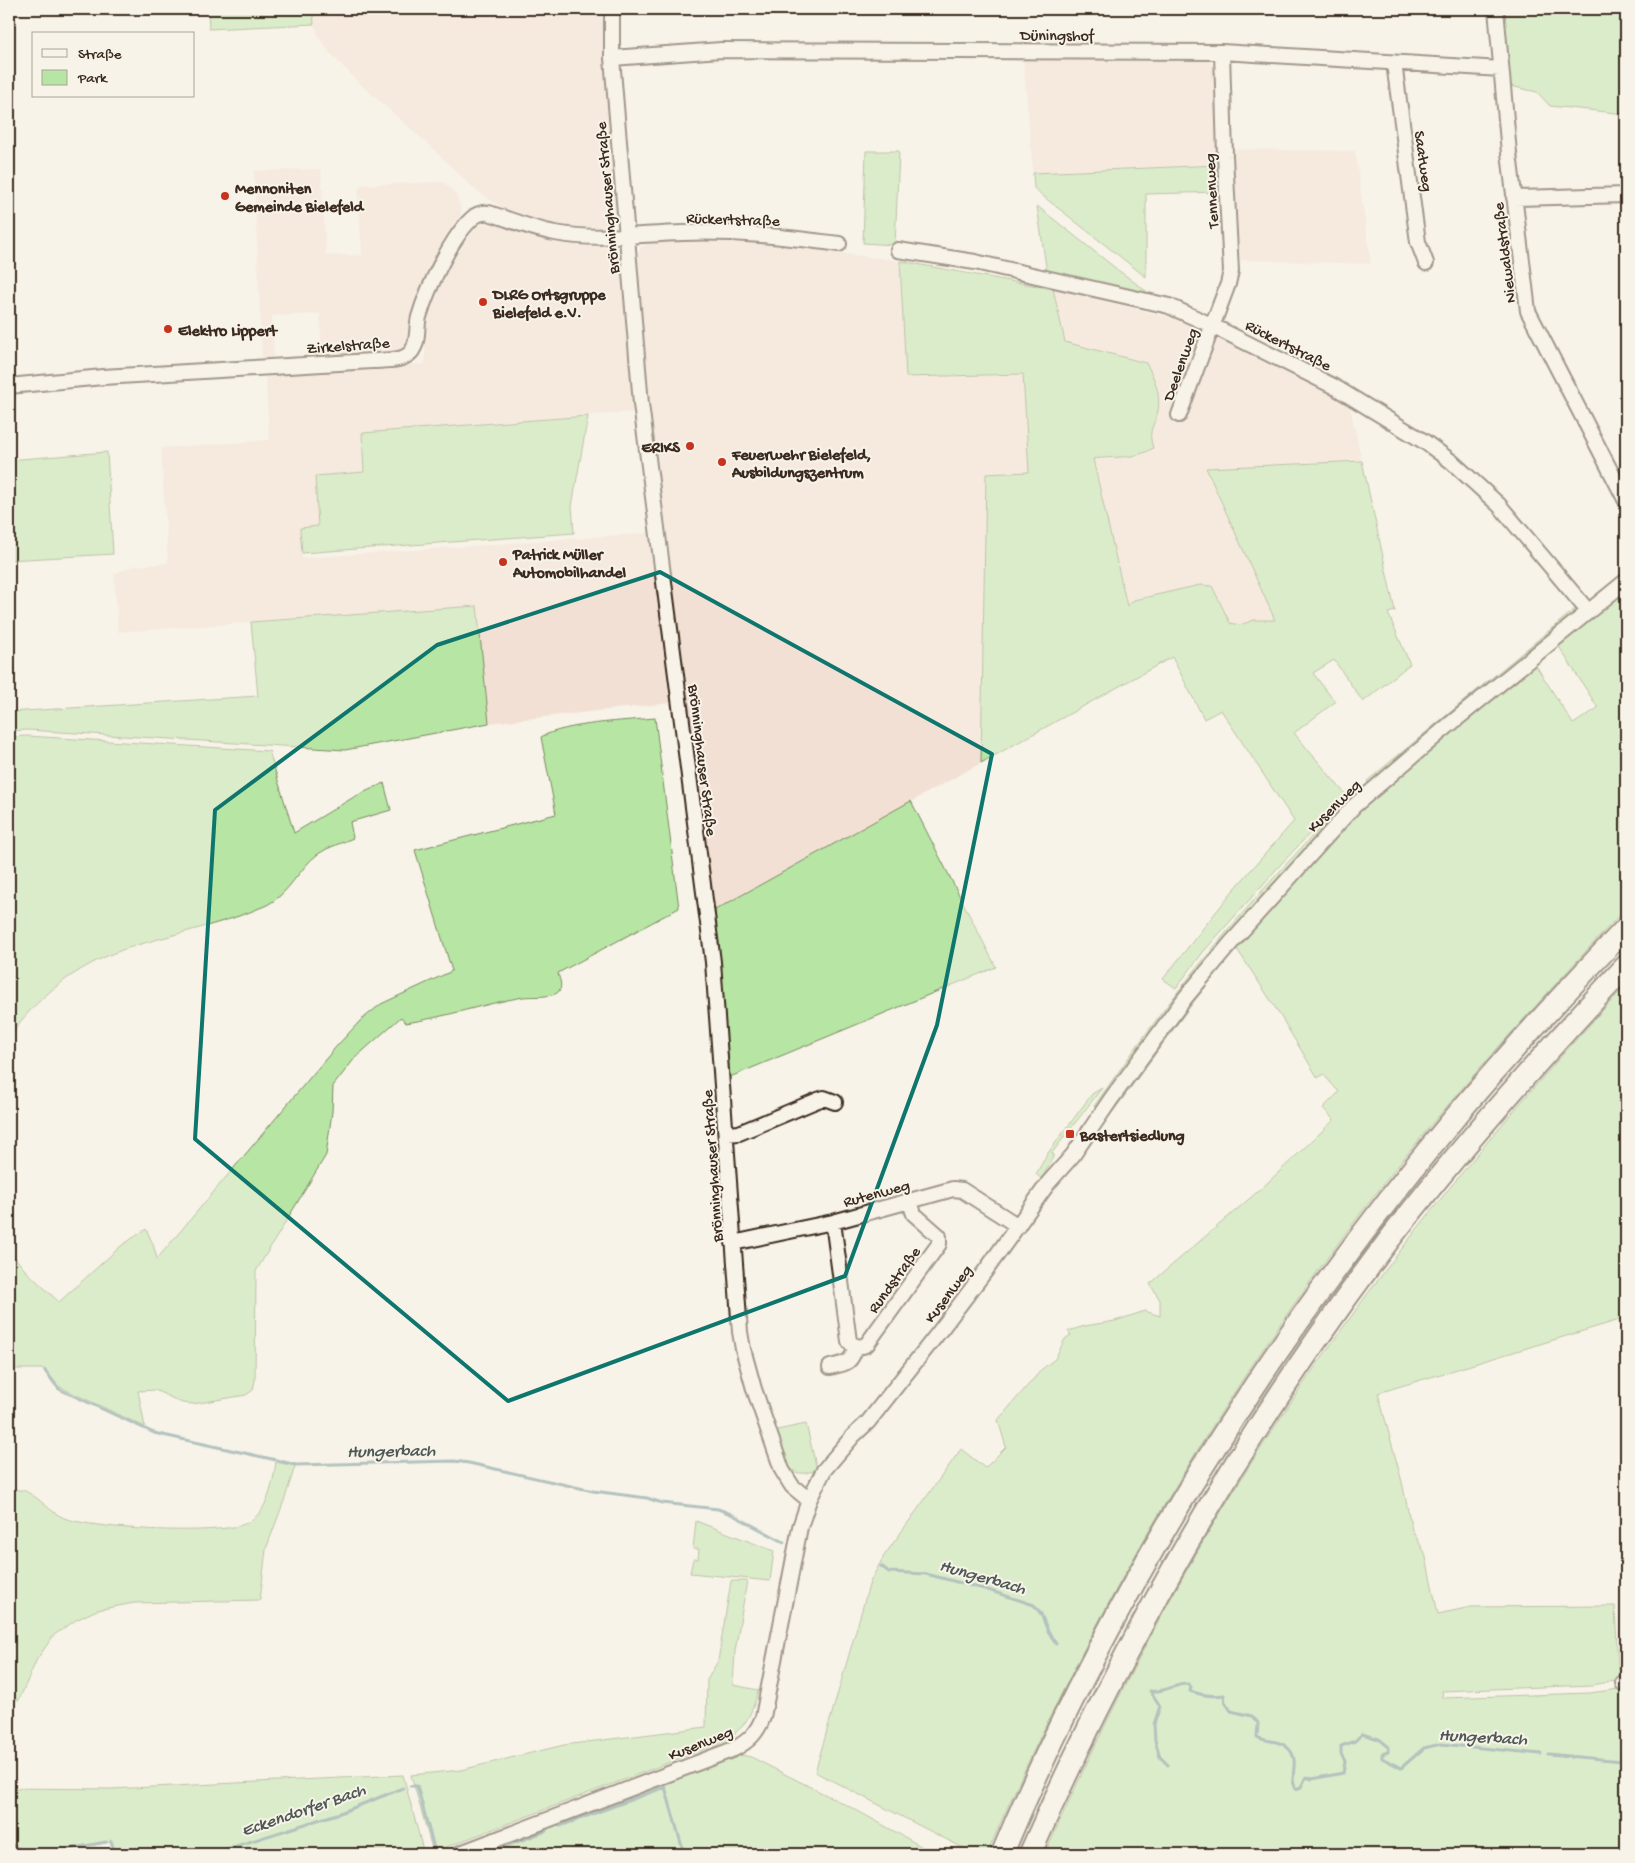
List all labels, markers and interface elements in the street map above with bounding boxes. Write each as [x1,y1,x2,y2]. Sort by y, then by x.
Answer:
street label: Düningshof [1019,28,1095,47]
legend [32,32,195,98]
text: Straße [78,46,122,64]
text: Park [77,70,108,88]
street label: Brönninghauser Straße [593,120,626,276]
street label: Saatweg [1408,130,1435,193]
street label: Tennenweg [1202,153,1225,230]
place label: Mennoniten Gemeinde Bielefeld [235,181,365,218]
marker: Mennoniten Gemeinde Bielefeld [219,190,231,202]
street label: Niewaldstraße [1491,200,1522,304]
street label: Rückertstraße [686,210,781,233]
place label: DLRG Ortsgruppe Bielefeld e.V. [491,287,606,324]
marker: DLRG Ortsgruppe Bielefeld e.V. [477,296,489,308]
street label: Rückertstraße [1241,317,1334,377]
marker: Elektro Lippert [162,323,174,335]
place label: Elektro Lippert [178,323,278,342]
street label: Deelenweg [1160,326,1204,405]
street label: Zirkelstraße [306,335,391,360]
place label: ERIKS [642,440,681,459]
marker: ERIKS [684,440,696,452]
place label: Feuerwehr Bielefeld, Ausbildungszentrum [731,446,871,484]
marker: Feuerwehr Bielefeld, Ausbildungszentrum [716,456,728,468]
place label: Patrick Müller Automobilhandel [512,547,627,584]
marker: Patrick Müller Automobilhandel [497,556,509,568]
street label: Brönninghauser Straße [682,683,719,838]
street label: Kusenweg [1305,777,1366,838]
street label: Brönninghauser Straße [700,1088,729,1244]
marker: Bastertsiedlung [1064,1128,1076,1140]
place label: Bastertsiedlung [1079,1128,1185,1147]
street label: Rutenweg [842,1177,912,1213]
street label: Rundstraße [865,1243,927,1318]
street label: Kusenweg [922,1262,978,1328]
water label: Hungerbach [347,1441,436,1464]
water label: Hungerbach [937,1556,1028,1601]
street label: Kusenweg [666,1724,736,1767]
water label: Hungerbach [1438,1726,1528,1751]
water label: Eckendorfer Bach [239,1780,369,1842]

